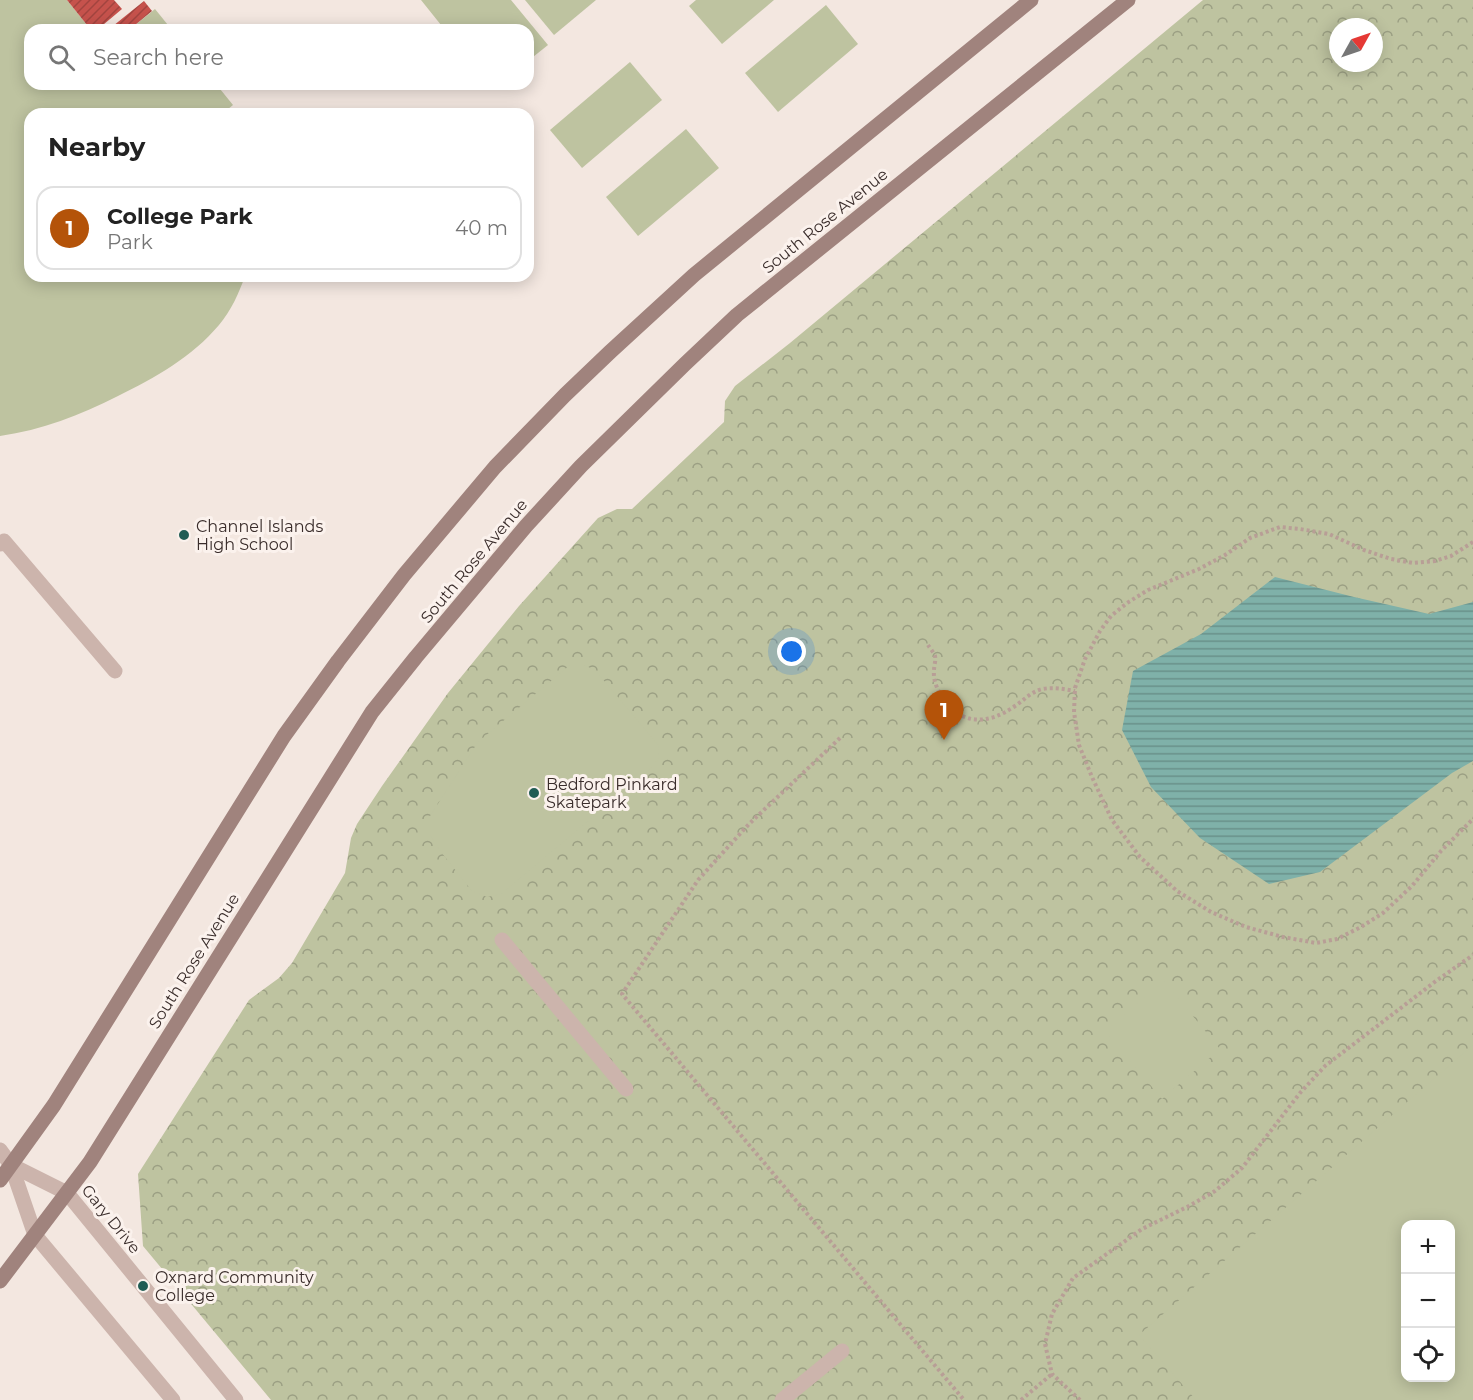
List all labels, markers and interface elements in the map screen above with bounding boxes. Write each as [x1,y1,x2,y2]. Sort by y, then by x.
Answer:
north arrow [1329,18,1383,72]
search box [24,24,534,90]
icon: search [45,41,78,74]
text: Search here [93,44,224,71]
text: Nearby [48,131,145,163]
street label: South Rose Avenue [758,165,892,277]
text: College Park [107,203,253,230]
text: 1 [66,216,73,240]
text: 40 m [455,216,508,240]
text: Park [107,230,153,254]
street label: South Rose Avenue [417,495,531,627]
place label: Channel Islands High School [196,517,323,554]
marker: Channel Islands High School [177,528,191,542]
your location [777,637,806,666]
pin: 1 [924,690,964,740]
place label: Bedford Pinkard Skatepark [546,775,678,812]
marker: Bedford Pinkard Skatepark [527,786,541,800]
street label: South Rose Avenue [145,890,243,1032]
street label: Gary Drive [78,1181,144,1257]
map controls [1401,1220,1455,1382]
button: + [1401,1220,1455,1274]
place label: Oxnard Community College [155,1268,314,1305]
button: − [1401,1274,1455,1328]
marker: Oxnard Community College [136,1279,150,1293]
button: locate [1401,1328,1455,1382]

